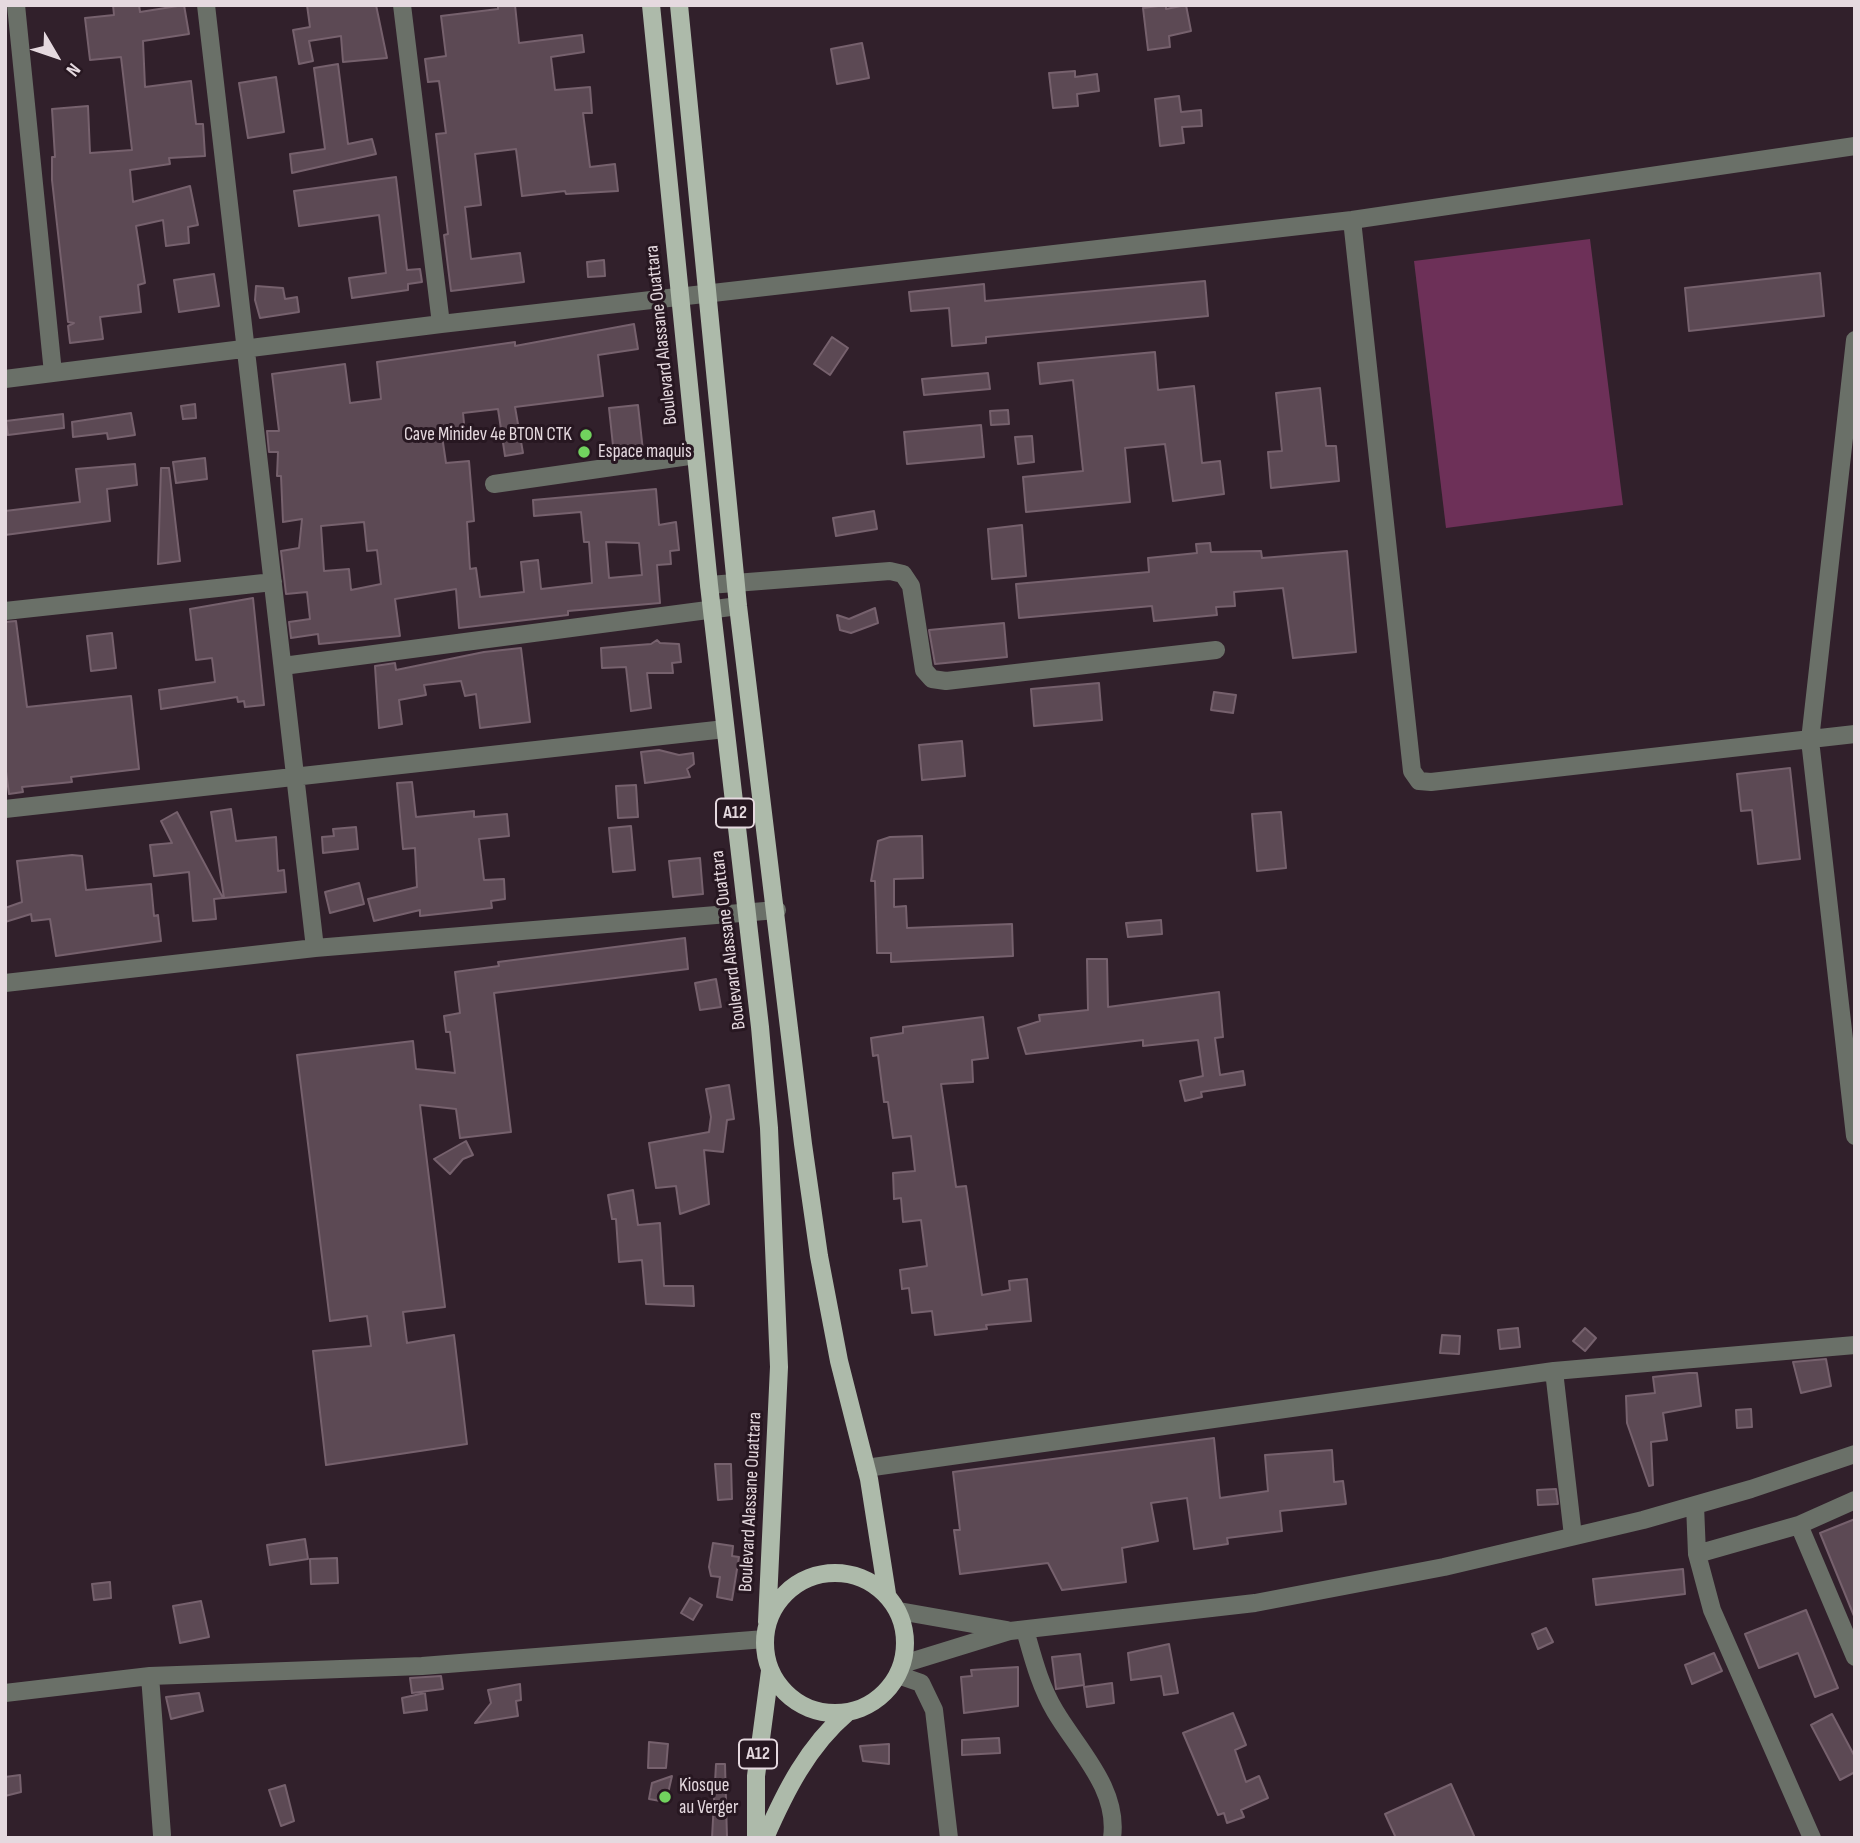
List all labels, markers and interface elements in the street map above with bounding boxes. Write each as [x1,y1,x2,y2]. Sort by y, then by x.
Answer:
north arrow [21,21,91,91]
text: N [61,58,85,81]
street label: Boulevard Alassane Ouattara [641,244,683,426]
place label: Cave Minidev 4e BTON CTK [404,424,572,446]
marker: Cave Minidev 4e BTON CTK [578,427,594,443]
place label: Espace maquis [598,441,692,463]
marker: Espace maquis [576,444,592,460]
road number: A12 [716,798,754,828]
street label: Boulevard Alassane Ouattara [707,849,751,1031]
street label: Boulevard Alassane Ouattara [735,1411,767,1593]
road number: A12 [739,1740,777,1769]
place label: Kiosque au Verger [679,1775,738,1819]
marker: Kiosque au Verger [657,1789,673,1805]

